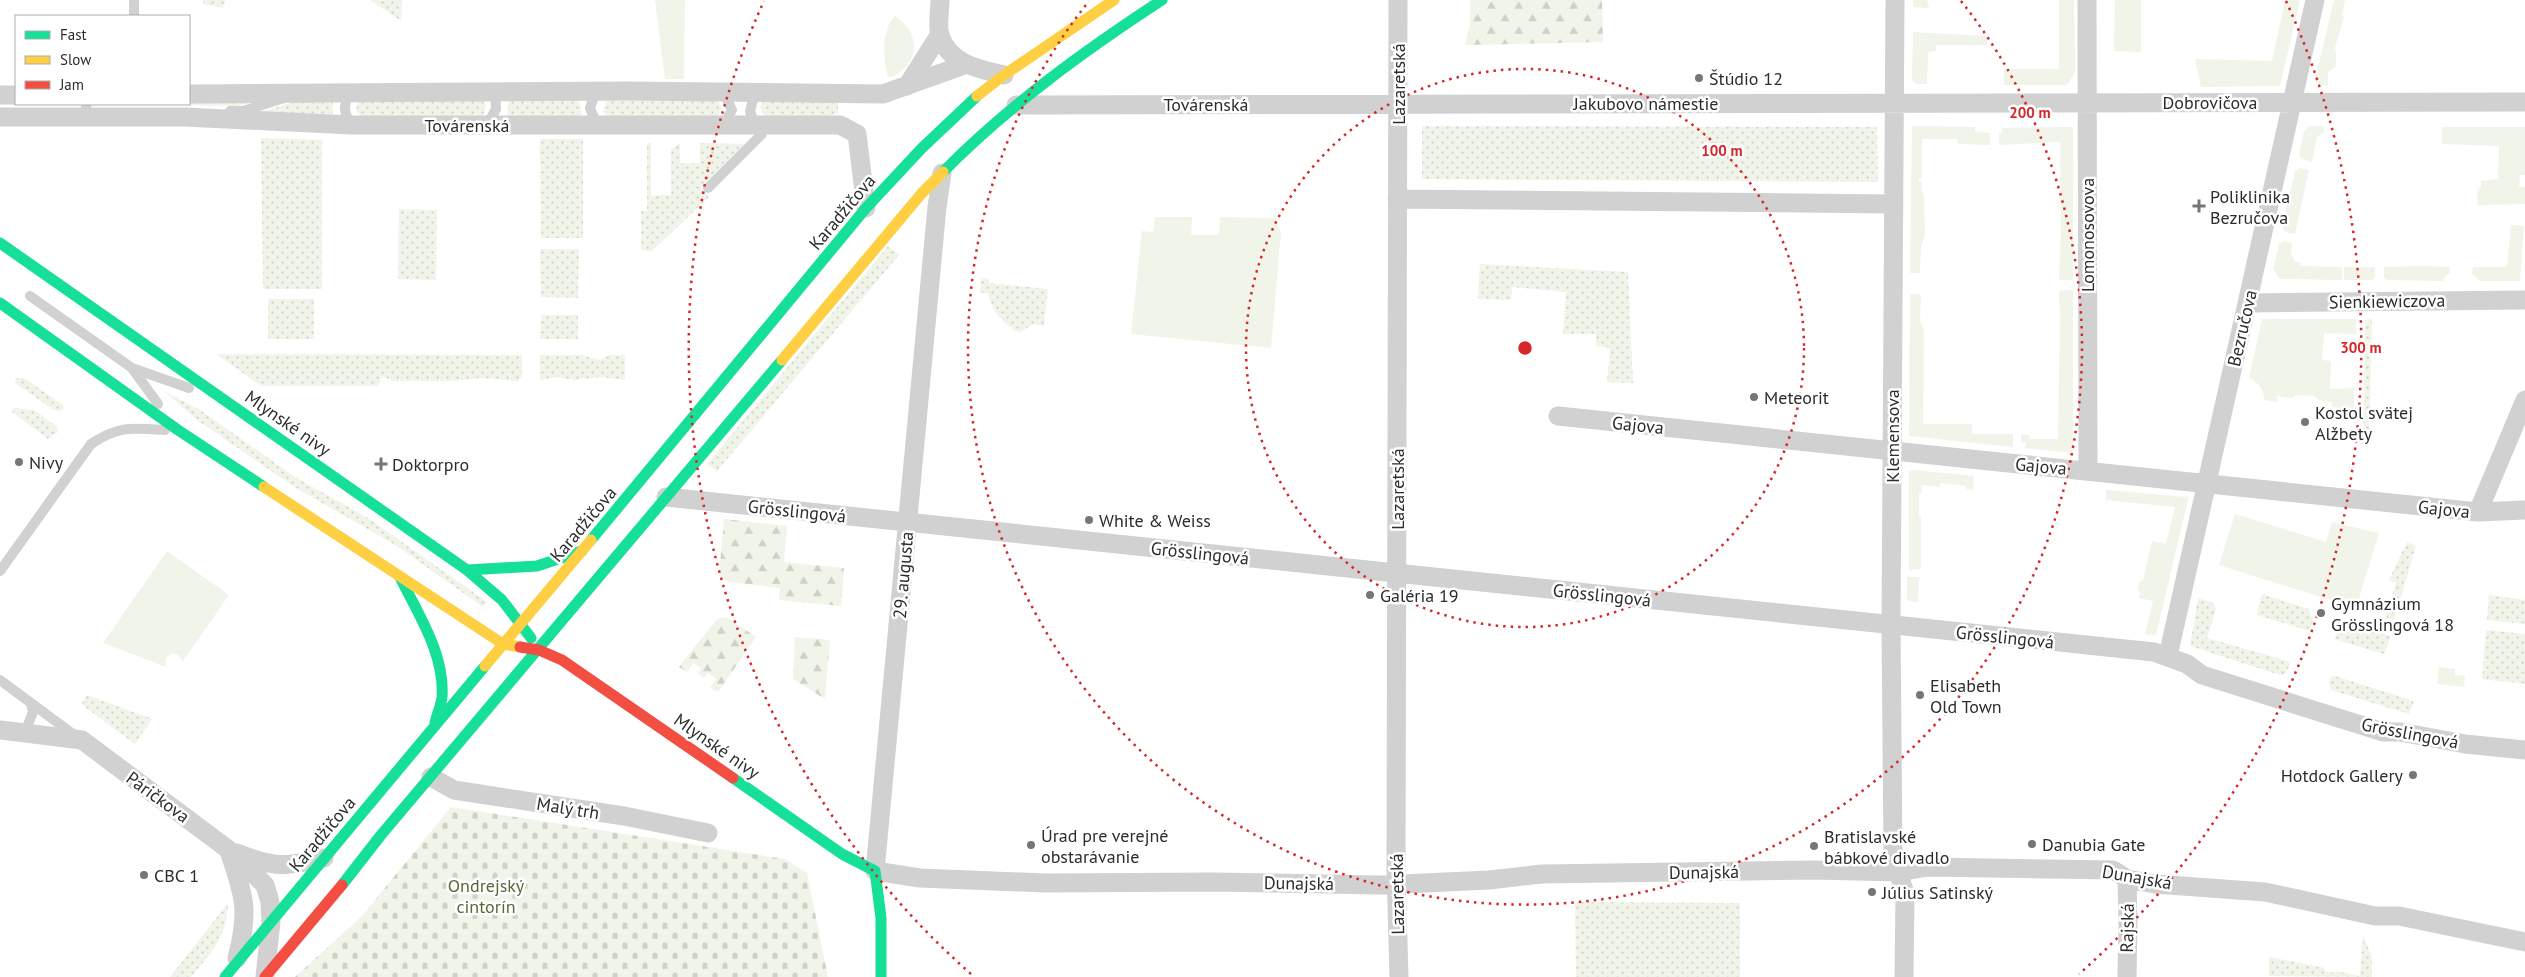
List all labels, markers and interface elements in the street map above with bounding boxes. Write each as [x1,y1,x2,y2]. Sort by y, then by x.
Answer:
legend [15,15,190,105]
text: Fast [60,25,87,44]
street label: Lazaretská [1387,43,1410,125]
text: Slow [60,50,91,69]
place label: Štúdio 12 [1709,67,1783,90]
marker: Štúdio 12 [1693,72,1705,84]
text: Jam [59,75,84,94]
street label: Dobrovičova [2163,91,2257,114]
street label: Jakubovo námestie [1573,92,1718,115]
street label: Továrenská [1164,93,1248,116]
text: 200 m [2009,103,2051,122]
street label: Továrenská [425,114,509,137]
text: 100 m [1701,141,1743,160]
street label: Karadžičova [804,169,880,255]
street label: Lomonosovova [2076,178,2099,292]
place label: Poliklinika Bezručova [2210,185,2290,229]
marker: Poliklinika Bezručova [2192,199,2206,213]
street label: Bezručova [2222,287,2262,369]
street label: Sienkiewiczova [2329,288,2445,314]
text: 300 m [2340,338,2382,357]
centre of rings [1516,339,1534,357]
street label: Mlynské nivy [241,385,336,461]
place label: Meteorit [1764,386,1829,409]
street label: Klemensova [1881,389,1904,483]
marker: Meteorit [1748,391,1760,403]
place label: Kostol svätej Alžbety [2315,401,2413,445]
street label: Gajova [1611,411,1665,439]
marker: Kostol svätej Alžbety [2299,416,2311,428]
street label: Lazaretská [1386,448,1409,530]
place label: Nivy [29,451,64,474]
street label: Gajova [2014,452,2068,480]
place label: Doktorpro [392,453,469,476]
marker: Nivy [13,456,25,468]
marker: Doktorpro [374,457,388,471]
street label: Karadžičova [545,481,621,567]
street label: Grösslingová [747,494,847,528]
street label: Gajova [2417,495,2471,523]
place label: White & Weiss [1099,509,1211,532]
marker: White & Weiss [1083,514,1095,526]
street label: 29. augusta [888,530,918,620]
street label: Grösslingová [1150,536,1250,570]
street label: Grösslingová [1552,578,1652,612]
place label: Galéria 19 [1380,584,1459,607]
marker: Galéria 19 [1364,589,1376,601]
place label: Gymnázium Grösslingová 18 [2331,592,2454,636]
marker: Gymnázium Grösslingová 18 [2315,607,2327,619]
street label: Grösslingová [1955,620,2055,654]
place label: Elisabeth Old Town [1930,674,2002,718]
marker: Elisabeth Old Town [1914,689,1926,701]
street label: Mlynské nivy [670,708,765,784]
street label: Grösslingová [2359,712,2461,754]
place label: Hotdock Gallery [2281,764,2404,787]
street label: Páričkova [122,766,194,828]
marker: Hotdock Gallery [2407,769,2419,781]
street label: Karadžičova [284,791,360,877]
street label: Malý trh [535,792,601,824]
place label: Úrad pre verejné obstarávanie [1041,824,1169,868]
place label: Bratislavské bábkové divadlo [1824,825,1949,869]
place label: Danubia Gate [2042,833,2146,856]
marker: Danubia Gate [2026,838,2038,850]
marker: Úrad pre verejné obstarávanie [1025,839,1037,851]
marker: Bratislavské bábkové divadlo [1808,840,1820,852]
street label: Lazaretská [1385,853,1409,935]
street label: Dunajská [1669,860,1739,884]
street label: Dunajská [2100,860,2174,894]
place label: CBC 1 [154,864,199,887]
marker: CBC 1 [138,869,150,881]
street label: Dunajská [1264,871,1334,895]
park label: Ondrejský cintorín [448,874,525,918]
place label: Július Satinský [1881,881,1993,904]
marker: Július Satinský [1866,886,1878,898]
street label: Rajská [2115,903,2139,953]

